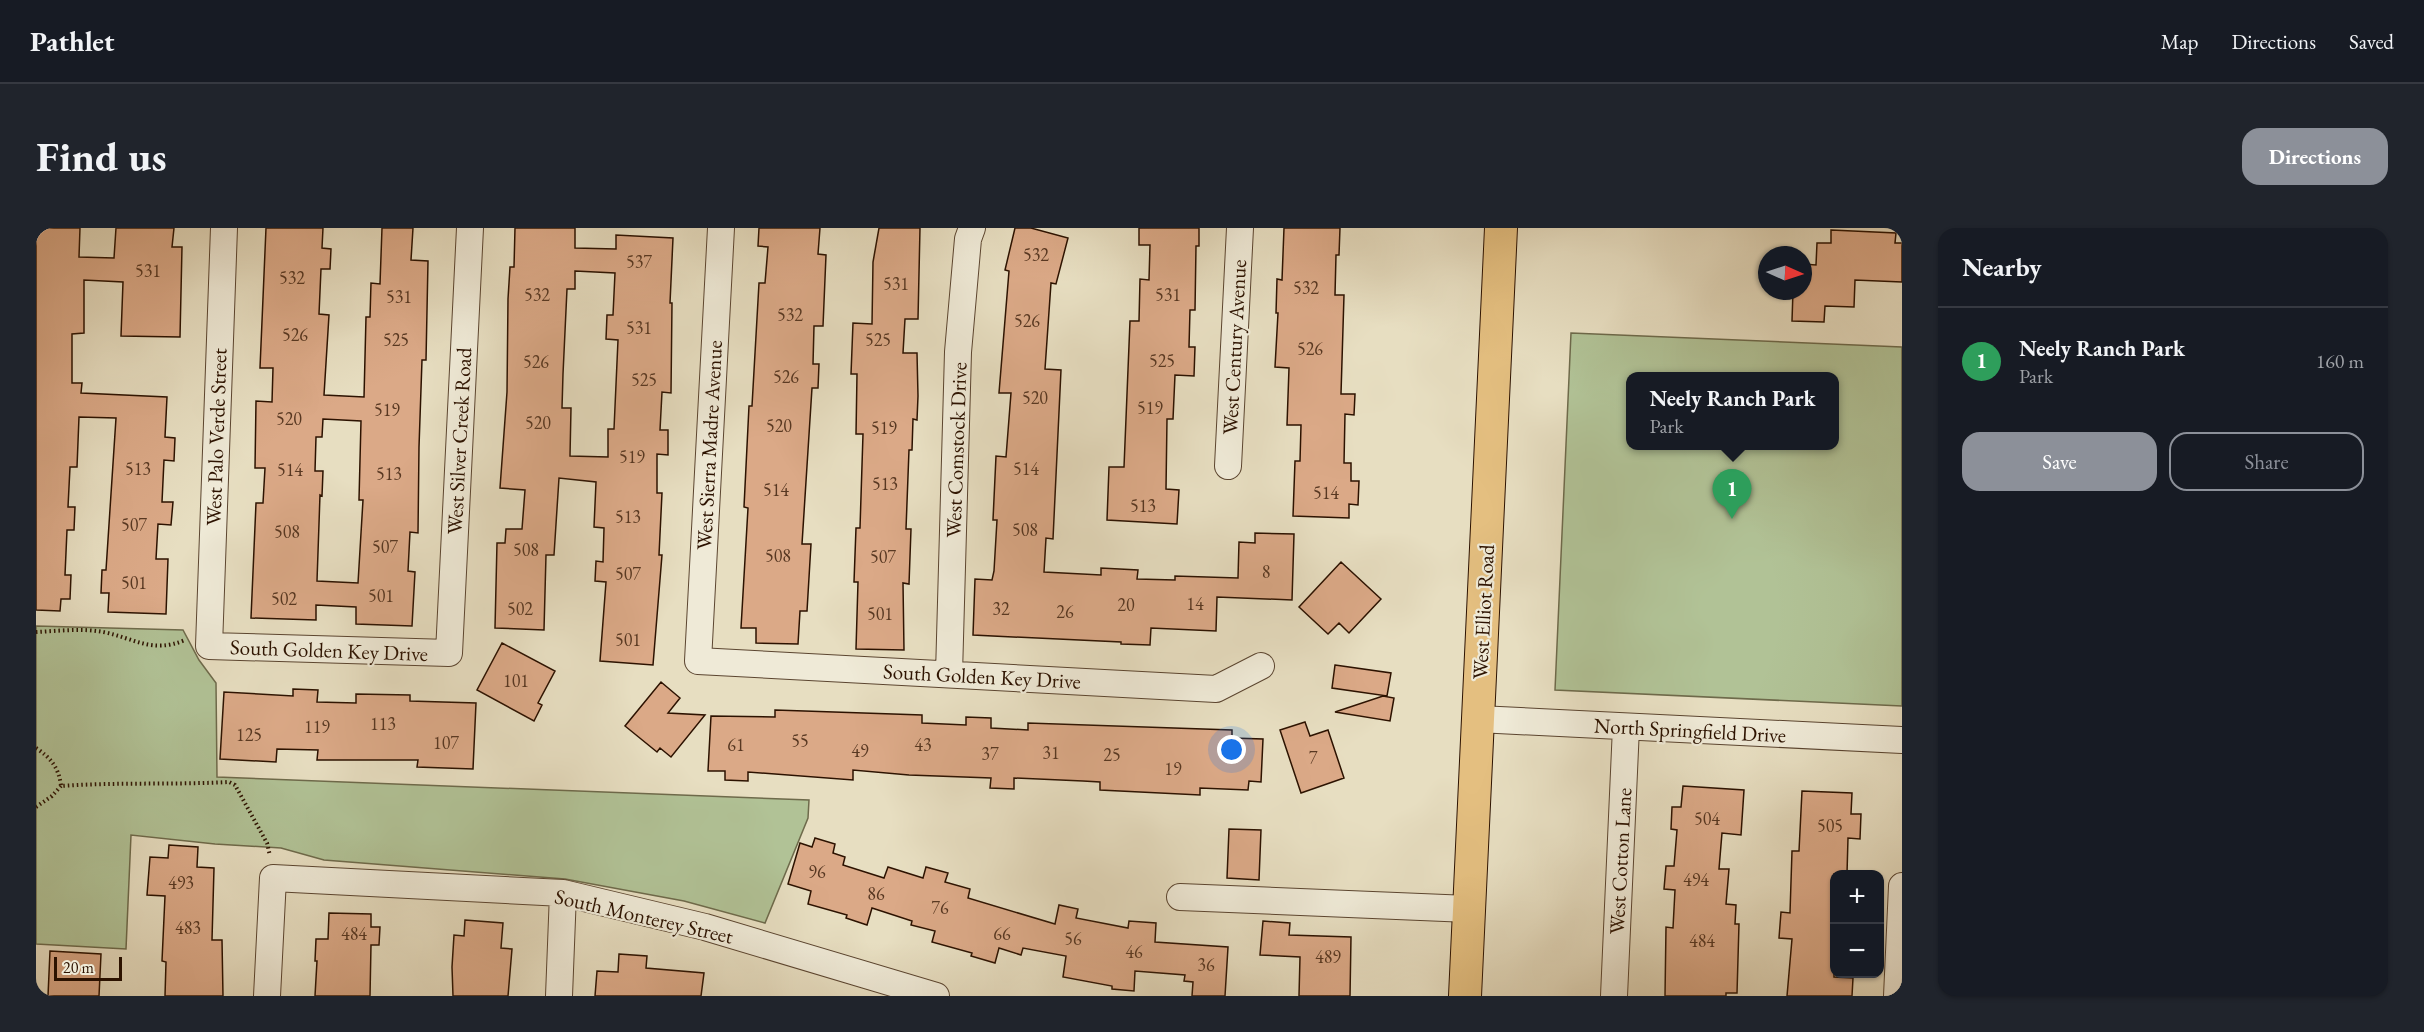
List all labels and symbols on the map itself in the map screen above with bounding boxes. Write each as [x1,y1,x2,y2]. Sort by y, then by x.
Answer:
house number: 532 [1023,243,1049,266]
north arrow [1758,246,1812,300]
house number: 537 [626,250,652,273]
house number: 531 [135,259,161,282]
street label: West Century Avenue [1216,259,1252,435]
house number: 532 [279,266,305,289]
house number: 531 [883,272,909,295]
house number: 532 [1293,276,1319,299]
house number: 532 [524,283,550,306]
house number: 531 [1155,283,1181,306]
house number: 531 [386,285,412,308]
house number: 532 [777,303,803,326]
house number: 526 [1014,309,1040,332]
house number: 531 [626,316,652,339]
house number: 526 [282,323,308,346]
house number: 525 [383,328,409,351]
house number: 525 [865,328,891,351]
house number: 526 [1297,337,1323,360]
street label: West Sierra Madre Avenue [690,340,728,550]
street label: West Palo Verde Street [199,347,233,526]
street label: West Silver Creek Road [441,347,477,535]
house number: 525 [1149,349,1175,372]
house number: 526 [523,350,549,373]
street label: West Comstock Drive [939,362,973,538]
house number: 526 [773,365,799,388]
house number: 525 [631,368,657,391]
house number: 520 [1022,386,1048,409]
house number: 519 [1137,396,1163,419]
house number: 519 [374,398,400,421]
house number: 520 [276,407,302,430]
house number: 520 [525,411,551,434]
house number: 520 [766,414,792,437]
house number: 519 [871,416,897,439]
house number: 519 [619,445,645,468]
house number: 513 [125,457,151,480]
house number: 514 [1013,457,1039,480]
house number: 514 [277,458,303,481]
house number: 513 [376,462,402,485]
pin: 1 [1712,470,1752,519]
house number: 513 [872,472,898,495]
house number: 514 [763,478,789,501]
house number: 514 [1313,481,1339,504]
house number: 513 [1130,494,1156,517]
house number: 513 [615,505,641,528]
house number: 507 [121,513,147,536]
house number: 508 [1012,518,1038,541]
house number: 508 [274,520,300,543]
house number: 507 [372,535,398,558]
house number: 508 [513,538,539,561]
street label: West Elliot Road [1466,543,1500,680]
house number: 508 [765,544,791,567]
house number: 507 [870,545,896,568]
house number: 8 [1262,560,1270,583]
house number: 507 [615,562,641,585]
house number: 501 [121,571,147,594]
house number: 501 [368,584,394,607]
house number: 502 [271,587,297,610]
house number: 14 [1186,592,1204,615]
house number: 20 [1117,593,1135,616]
house number: 502 [507,597,533,620]
house number: 32 [992,597,1010,620]
house number: 26 [1056,600,1074,623]
house number: 501 [867,602,893,625]
house number: 501 [615,628,641,651]
street label: South Golden Key Drive [230,633,428,667]
street label: South Golden Key Drive [882,657,1082,695]
house number: 101 [503,669,529,692]
street label: North Springfield Drive [1593,711,1787,749]
house number: 113 [370,712,396,735]
house number: 119 [304,715,330,738]
house number: 125 [236,723,262,746]
house number: 55 [791,729,809,752]
house number: 107 [433,731,459,754]
house number: 61 [727,733,745,756]
house number: 43 [914,733,932,756]
your location [1217,735,1246,764]
house number: 49 [851,739,869,762]
house number: 31 [1042,741,1060,764]
house number: 37 [981,742,999,765]
house number: 25 [1103,743,1121,766]
house number: 7 [1309,746,1318,769]
house number: 19 [1164,757,1182,780]
street label: West Cotton Lane [1603,787,1637,935]
house number: 504 [1694,807,1720,830]
house number: 505 [1817,814,1843,837]
house number: 96 [808,860,826,883]
house number: 494 [1683,868,1709,891]
house number: 493 [168,871,194,894]
street label: South Monterey Street [552,882,736,950]
house number: 86 [867,882,885,905]
house number: 76 [931,896,949,919]
house number: 483 [175,916,201,939]
house number: 484 [341,922,367,945]
house number: 66 [993,922,1011,945]
house number: 56 [1064,927,1082,950]
house number: 484 [1689,929,1715,952]
house number: 46 [1125,940,1143,963]
house number: 489 [1315,945,1341,968]
house number: 36 [1197,953,1215,976]
scale bar [54,954,122,982]

